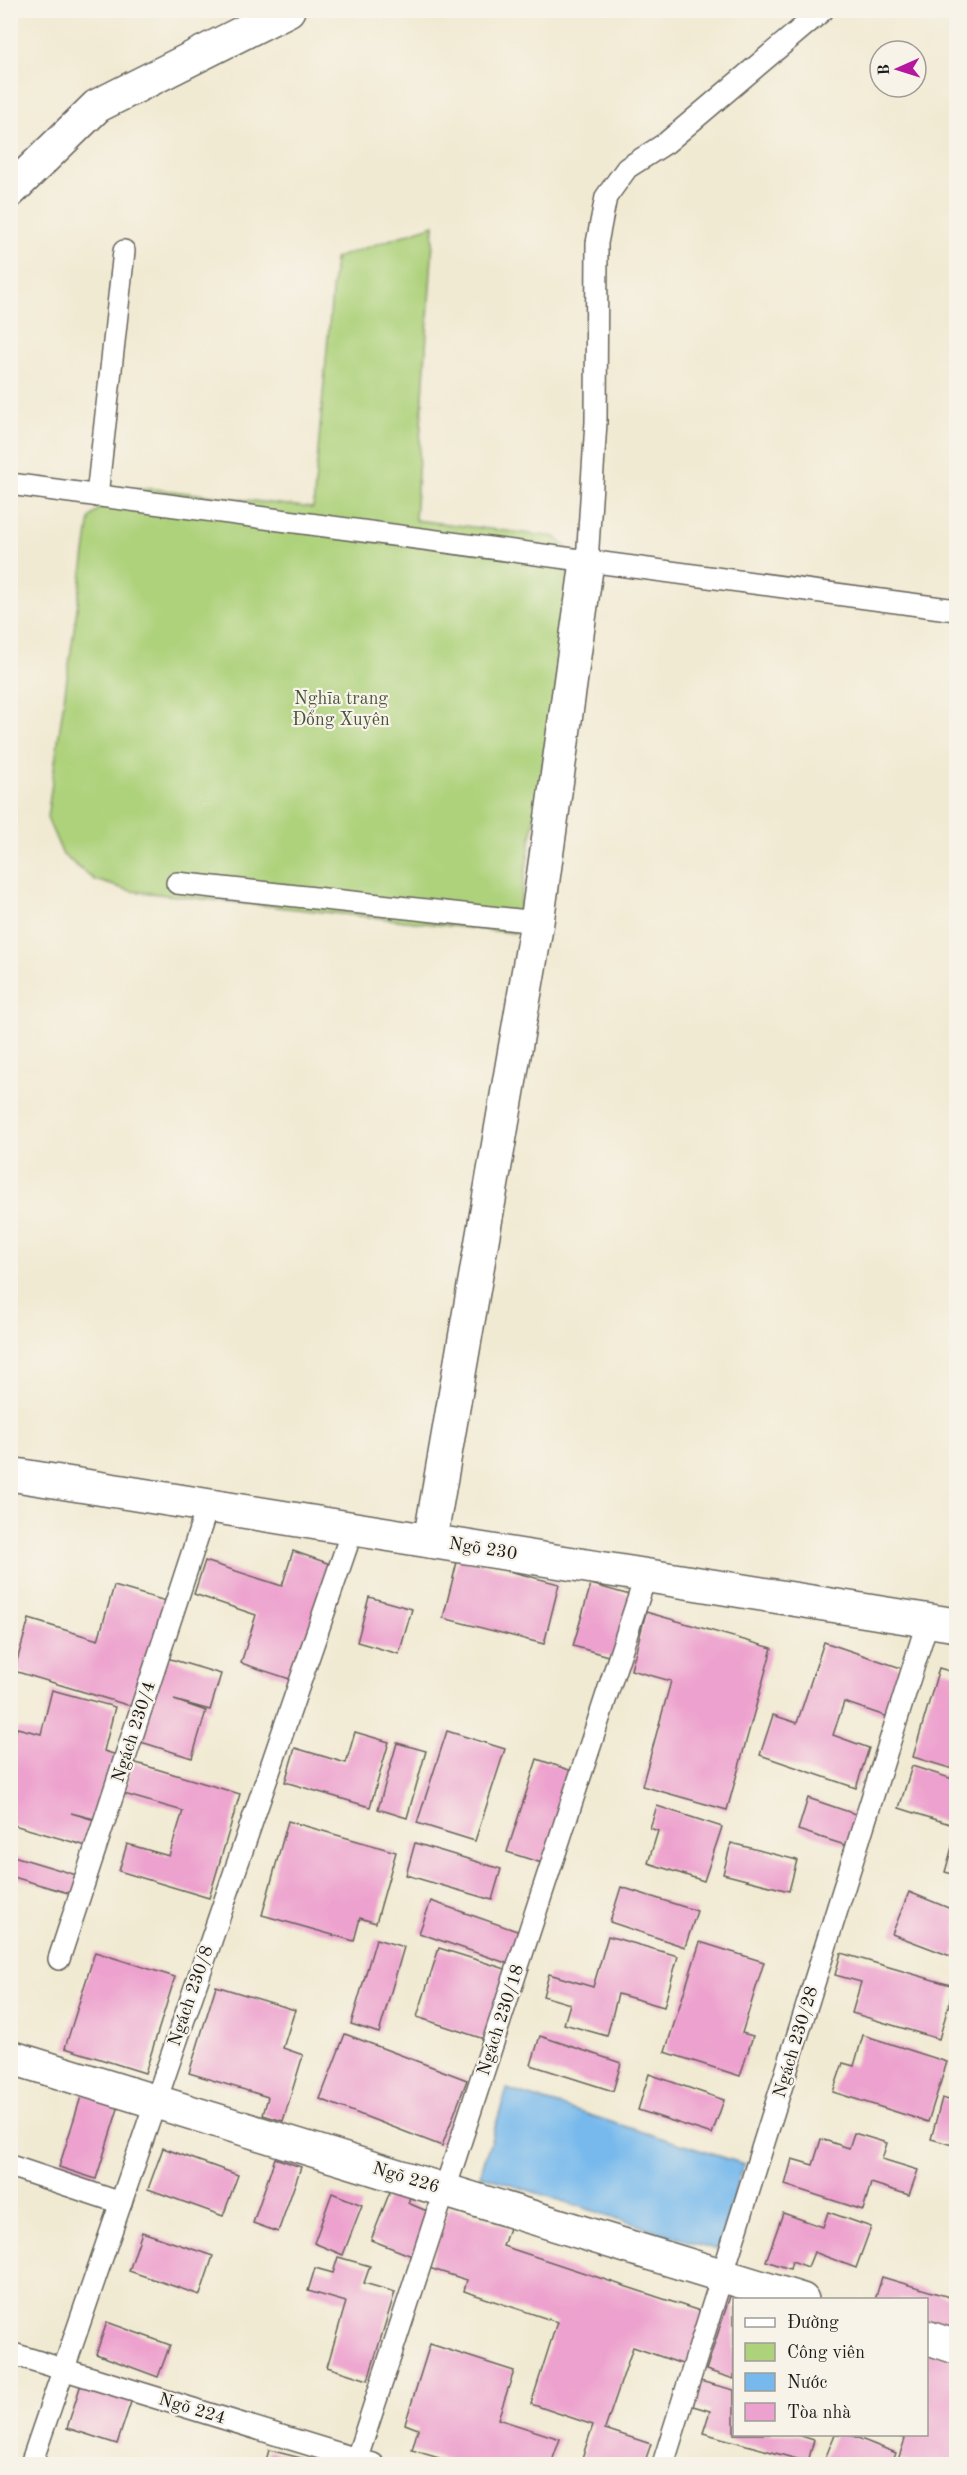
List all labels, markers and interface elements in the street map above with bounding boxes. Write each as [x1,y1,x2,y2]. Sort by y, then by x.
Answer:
north arrow [868,39,928,99]
text: B [877,64,893,76]
park label: Nghĩa trang Đổng Xuyên [292,690,390,729]
street label: Ngõ 230 [448,1535,518,1563]
street label: Ngách 230/4 [109,1679,159,1785]
street label: Ngách 230/8 [165,1943,217,2049]
street label: Ngách 230/18 [475,1962,527,2078]
street label: Ngách 230/28 [771,1984,821,2100]
street label: Ngõ 226 [370,2159,442,2197]
legend [733,2298,928,2436]
text: Đường [787,2314,839,2332]
text: Công viên [787,2344,865,2362]
text: Nước [787,2374,827,2392]
street label: Ngõ 224 [156,2390,228,2428]
text: Tòa nhà [787,2404,851,2422]

